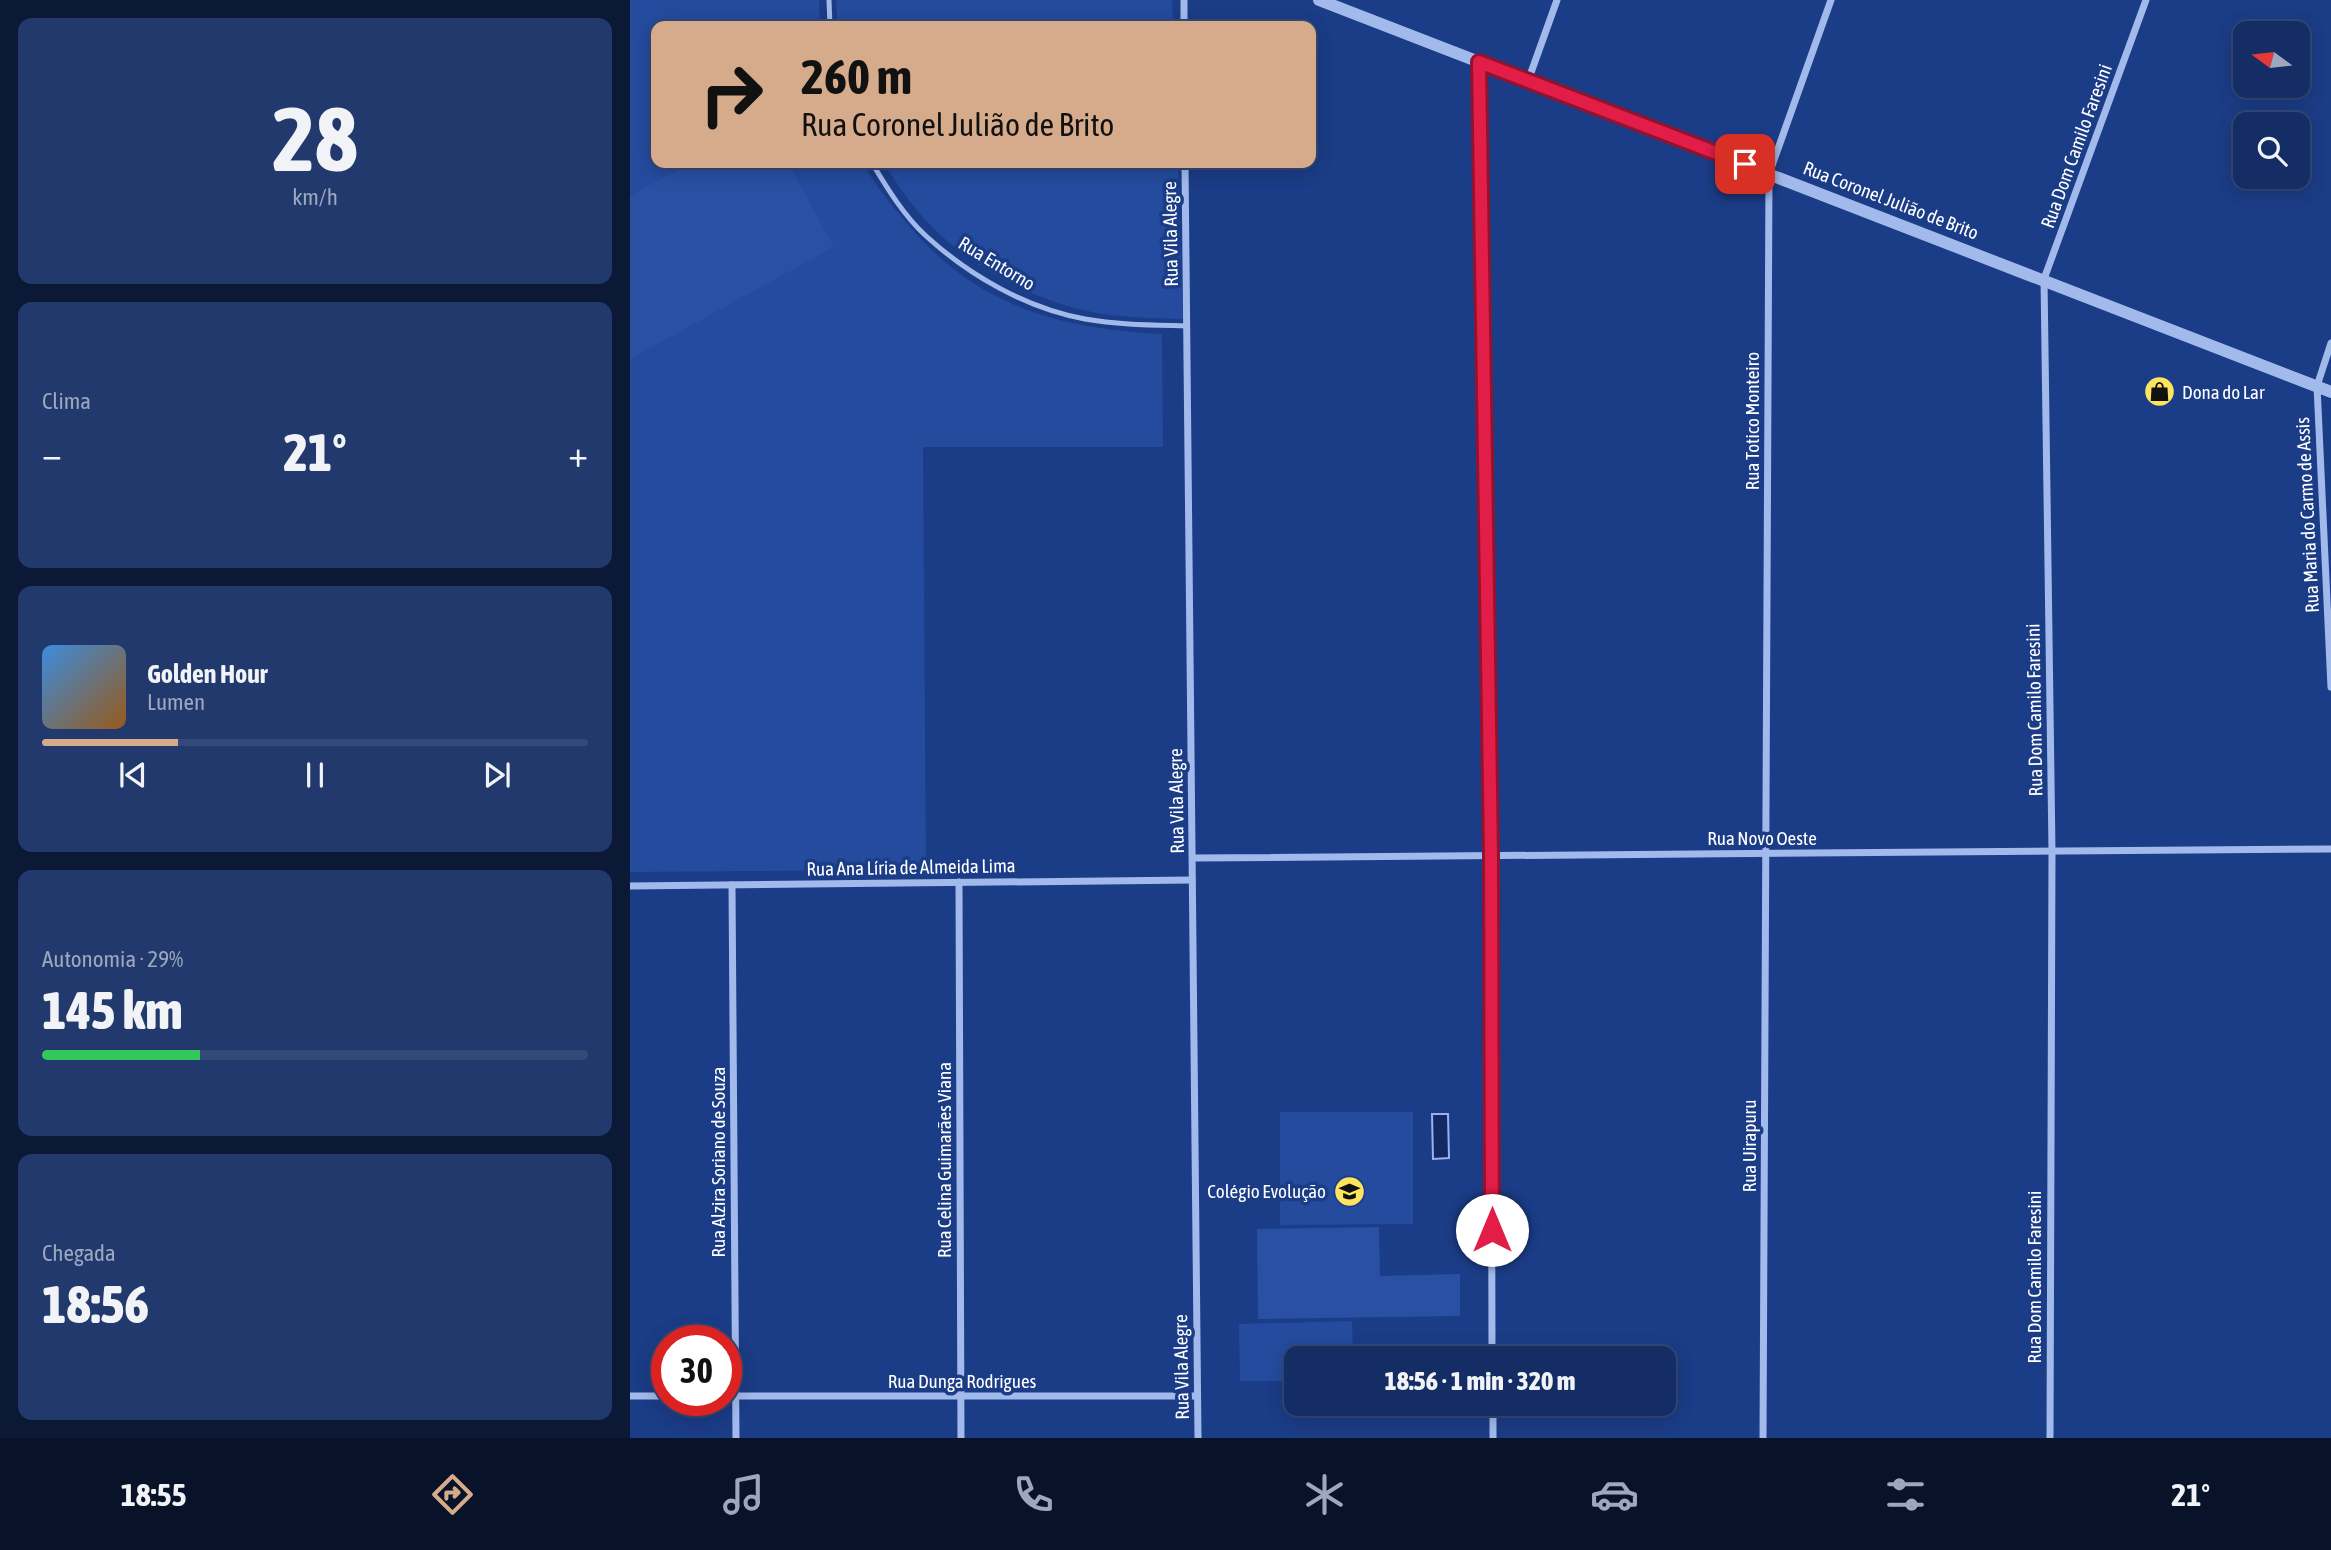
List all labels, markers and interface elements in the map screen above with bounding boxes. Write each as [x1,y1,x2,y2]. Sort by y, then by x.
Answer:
north arrow [2233,21,2310,98]
map controls [2233,21,2310,189]
text: 260 m [801,48,912,104]
icon: right [686,49,777,140]
street label: Rua Dom Camilo Faresini [2036,61,2116,231]
text: 28 [272,86,358,190]
text: Rua Coronel Julião de Brito [801,106,1114,143]
button: search [2233,112,2310,189]
pin [1715,134,1775,194]
icon: arrive [1726,145,1764,183]
street label: Rua Coronel Julião de Brito [1800,156,1982,244]
street label: Rua Vila Alegre [1158,181,1182,287]
text: km/h [292,184,338,210]
street label: Rua Entorno [955,232,1039,294]
street label: Rua Totico Monteiro [1741,352,1763,490]
shop icon: Dona do Lar [2142,375,2176,409]
place label: Dona do Lar [2182,381,2265,403]
text: Clima [42,388,91,414]
street label: Rua Maria do Carmo de Assis [2291,416,2323,613]
text: 21° [283,422,347,482]
text: − [42,432,62,475]
text: + [568,432,588,475]
street label: Rua Dom Camilo Faresini [2021,623,2047,797]
text: Golden Hour [147,659,267,689]
text: Lumen [147,689,205,715]
street label: Rua Vila Alegre [1164,748,1188,854]
icon: previous [114,756,152,794]
icon: pause [296,756,334,794]
icon: next [478,756,516,794]
street label: Rua Novo Oeste [1707,827,1817,849]
street label: Rua Ana Líria de Almeida Lima [806,854,1016,880]
text: Autonomia · 29% [42,946,183,972]
text: 145 km [42,980,183,1040]
street label: Rua Celina Guimarães Viana [933,1062,955,1258]
street label: Rua Alzira Soriano de Souza [707,1067,729,1257]
street label: Rua Uirapuru [1738,1100,1760,1192]
school or university icon: Colégio Evolução [1332,1174,1366,1208]
place label: Colégio Evolução [1207,1180,1326,1202]
street label: Rua Dom Camilo Faresini [2023,1191,2045,1363]
position arrow [1455,1193,1529,1267]
text: Chegada [42,1240,116,1266]
text: 18:56 [42,1274,149,1334]
street label: Rua Vila Alegre [1169,1314,1193,1420]
speed limit sign: 30 [651,1325,742,1416]
text: 18:56 · 1 min · 320 m [1385,1366,1575,1396]
street label: Rua Dunga Rodrigues [888,1370,1037,1392]
icon: directions [428,1470,477,1519]
icon: music [719,1470,768,1519]
icon: phone [1009,1470,1058,1519]
icon: climate [1300,1470,1349,1519]
icon: car [1590,1470,1639,1519]
icon: filters [1881,1470,1930,1519]
text: 18:55 [121,1476,187,1513]
text: 21° [2171,1476,2210,1513]

